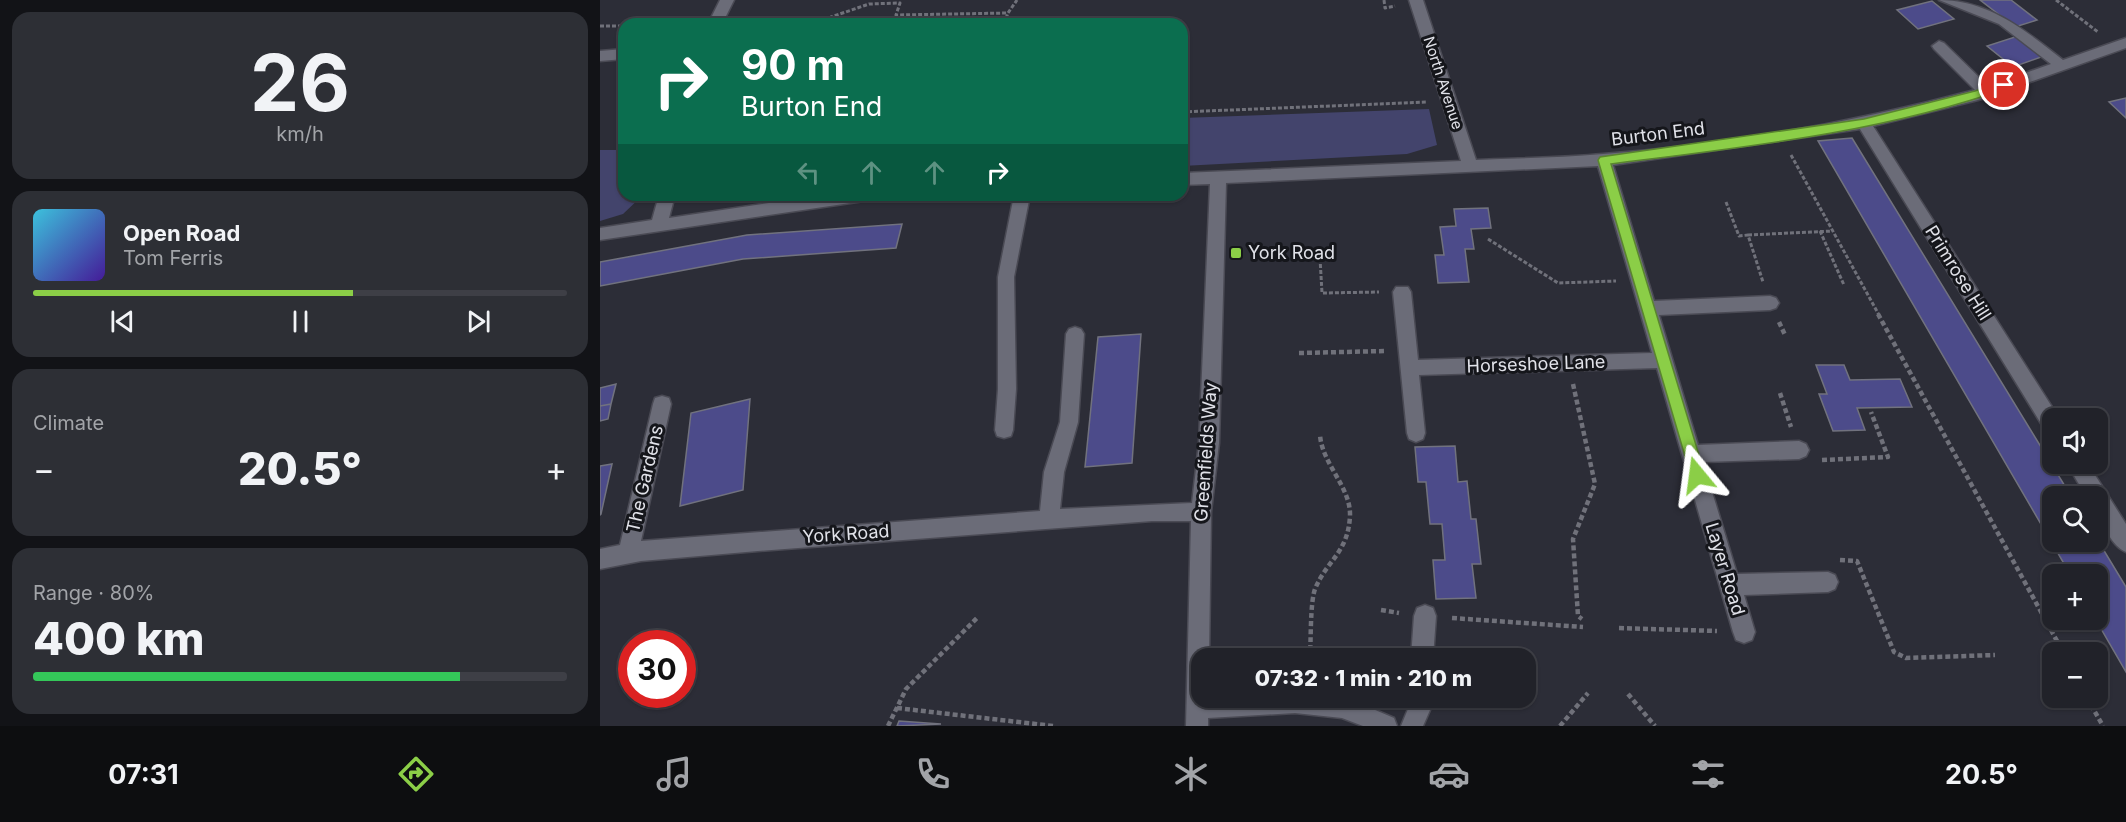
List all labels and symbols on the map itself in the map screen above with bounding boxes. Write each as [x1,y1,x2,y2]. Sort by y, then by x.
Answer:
street label: North Avenue [1419,34,1467,132]
pin [1978,59,2029,110]
street label: Burton End [1610,117,1706,150]
street label: Primrose Hill [1921,222,1996,324]
place label: York Road [1248,242,1335,263]
marker: York Road [1229,246,1243,260]
street label: Horseshoe Lane [1466,351,1606,376]
street label: Greenfields Way [1190,382,1221,522]
street label: The Gardens [622,423,667,535]
position arrow [1665,443,1729,507]
street label: York Road [802,520,890,547]
street label: Layer Road [1701,520,1749,618]
speed limit sign: 30 [618,630,696,708]

